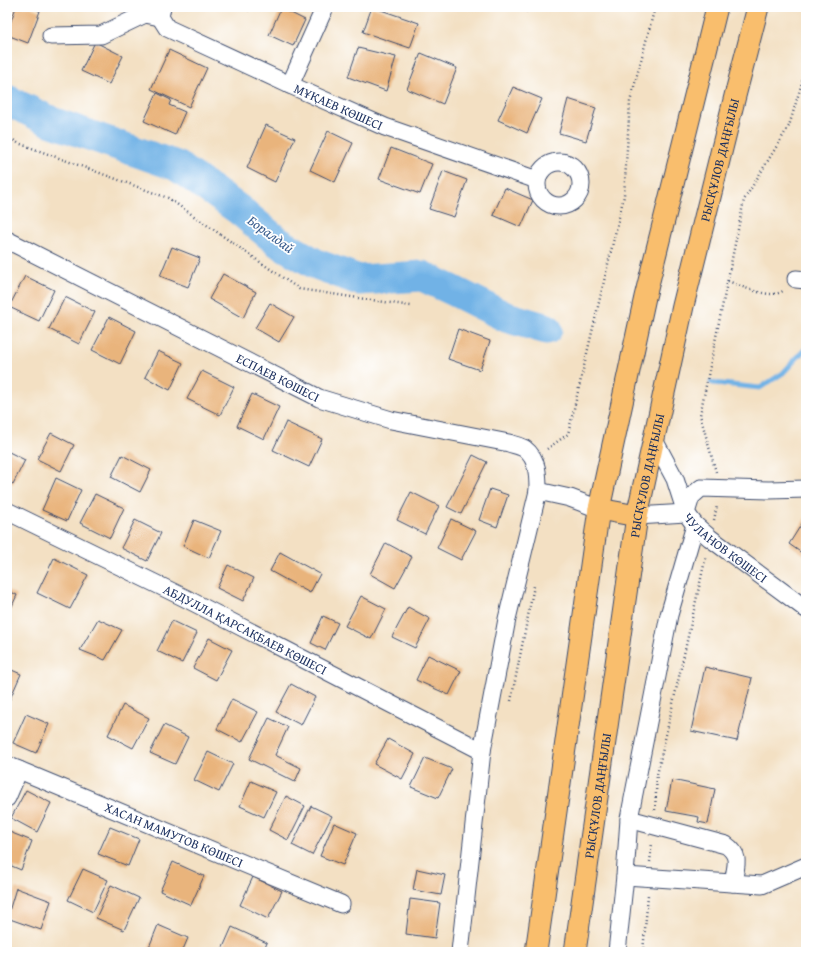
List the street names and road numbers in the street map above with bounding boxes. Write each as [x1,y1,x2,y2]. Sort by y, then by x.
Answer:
street label: МҰҚАЕВ КӨШЕСІ [291,79,386,135]
street label: РЫСҚҰЛОВ ДАҢҒЫЛЫ [695,96,744,223]
street label: ЕСПАЕВ КӨШЕСІ [233,349,323,407]
street label: РЫСҚҰЛОВ ДАҢҒЫЛЫ [625,412,669,539]
street label: ЧУЛАНОВ КӨШЕСІ [679,508,771,587]
street label: АБДУЛЛА ҚАРСАҚБАЕВ КӨШЕСІ [160,580,330,680]
street label: РЫСҚҰЛОВ ДАҢҒЫЛЫ [579,732,616,859]
street label: ХАСАН МАМУТОВ КӨШЕСІ [102,798,246,872]

